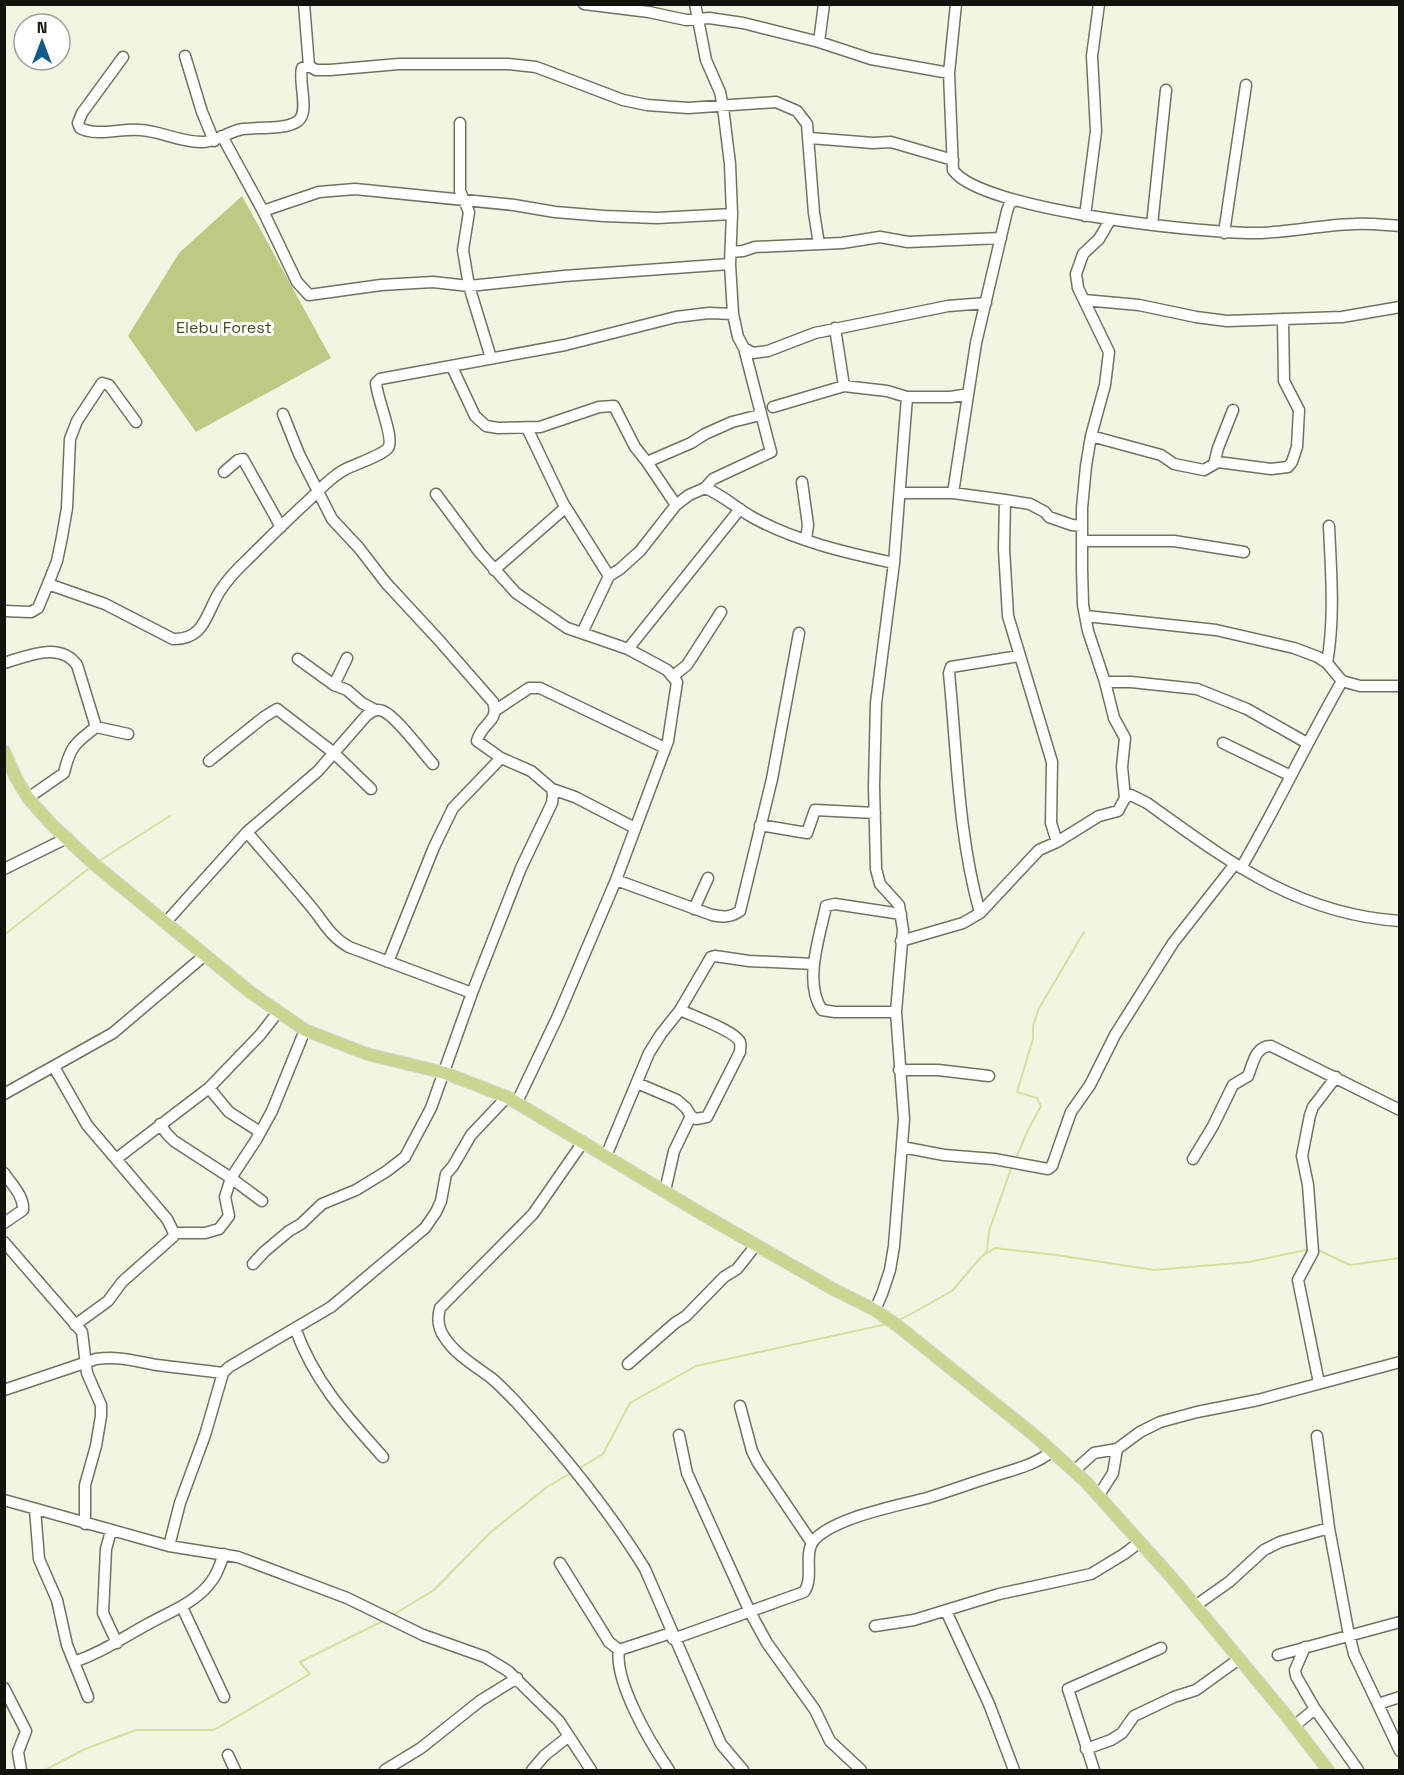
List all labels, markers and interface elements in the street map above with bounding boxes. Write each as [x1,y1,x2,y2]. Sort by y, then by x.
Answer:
north arrow [12,12,72,72]
text: N [37,17,47,38]
park label: Elebu Forest [176,317,272,338]

